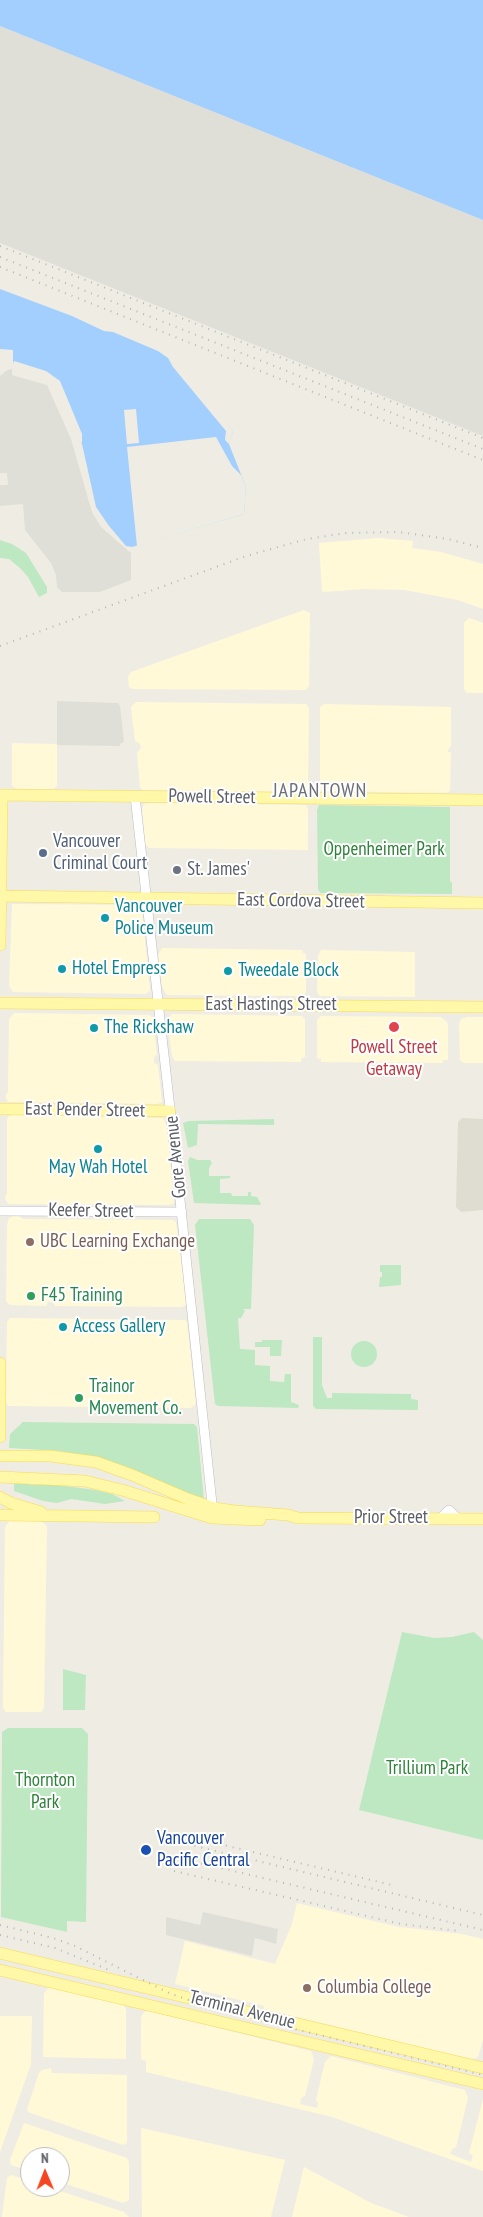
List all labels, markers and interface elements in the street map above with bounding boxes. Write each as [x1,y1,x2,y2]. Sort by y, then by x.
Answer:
district label: JAPANTOWN [272,779,368,803]
street label: Powell Street [168,785,256,809]
place label: Vancouver Criminal Court [53,831,147,875]
park label: Oppenheimer Park [323,839,445,861]
marker: Vancouver Criminal Court [37,847,49,859]
place label: St. James' [187,859,250,881]
marker: St. James' [171,864,183,876]
street label: East Cordova Street [237,888,365,914]
place label: Vancouver Police Museum [115,896,213,940]
marker: Vancouver Police Museum [99,912,111,924]
place label: Hotel Empress [72,958,166,980]
place label: Tweedale Block [238,960,339,982]
marker: Hotel Empress [56,963,68,975]
marker: Tweedale Block [222,965,234,977]
street label: East Hastings Street [205,994,337,1016]
place label: The Rickshaw [104,1017,194,1039]
marker: Powell Street Getaway [387,1020,401,1034]
marker: The Rickshaw [88,1022,100,1034]
place label: Powell Street Getaway [350,1037,438,1081]
street label: East Pender Street [25,1098,145,1122]
street label: Gore Avenue [160,1115,192,1199]
marker: May Wah Hotel [92,1143,104,1155]
place label: May Wah Hotel [49,1157,147,1179]
street label: Keefer Street [48,1199,134,1223]
place label: UBC Learning Exchange [40,1231,195,1253]
marker: UBC Learning Exchange [24,1236,36,1248]
place label: F45 Training [41,1285,123,1307]
marker: F45 Training [25,1290,37,1302]
place label: Access Gallery [73,1316,165,1338]
marker: Access Gallery [57,1321,69,1333]
place label: Trainor Movement Co. [89,1376,182,1420]
marker: Trainor Movement Co. [73,1392,85,1404]
street label: Prior Street [354,1507,428,1529]
park label: Trillium Park [386,1758,468,1780]
park label: Thornton Park [15,1770,75,1814]
place label: Vancouver Pacific Central [157,1828,249,1872]
marker: Vancouver Pacific Central [139,1843,153,1857]
place label: Columbia College [317,1977,431,1999]
marker: Columbia College [301,1982,313,1994]
street label: Terminal Avenue [187,1986,297,2034]
north arrow [20,2147,70,2197]
text: N [41,2149,49,2167]

